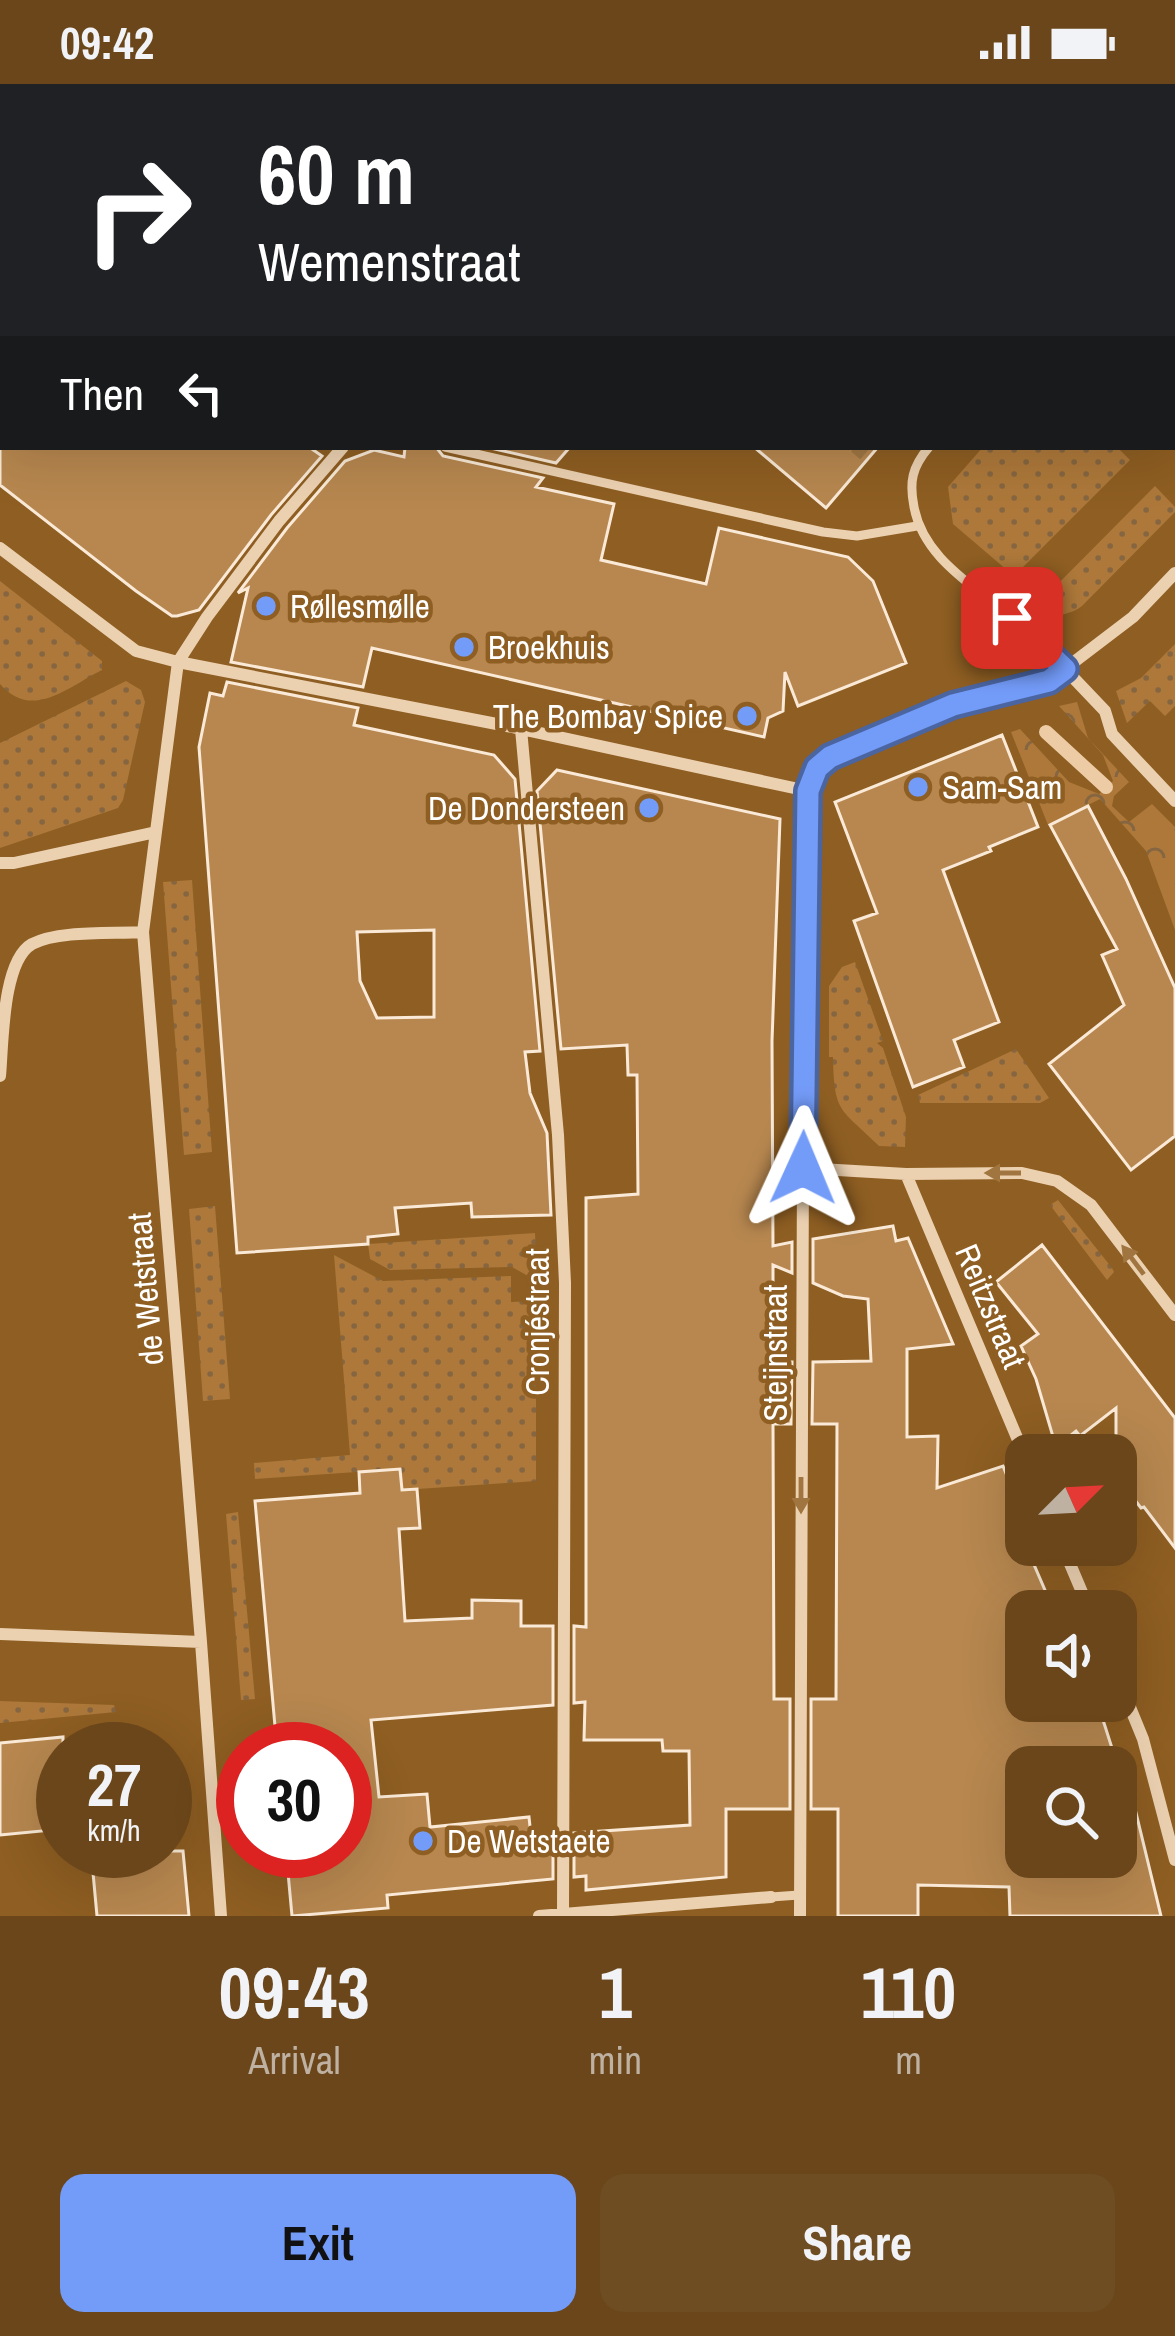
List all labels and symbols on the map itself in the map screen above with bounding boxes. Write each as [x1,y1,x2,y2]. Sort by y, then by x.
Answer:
pin [961,567,1063,669]
place label: Røllesmølle [290,584,430,628]
marker: Røllesmølle [253,593,279,619]
place label: Broekhuis [488,625,610,669]
marker: Broekhuis [451,634,477,660]
place label: The Bombay Spice [493,694,723,738]
marker: The Bombay Spice [734,703,760,729]
place label: Sam-Sam [942,765,1062,809]
marker: Sam-Sam [905,774,931,800]
place label: De Dondersteen [428,786,625,830]
marker: De Dondersteen [636,795,662,821]
position arrow [740,1105,866,1231]
one-way arrow [983,1163,1021,1183]
street label: de Wetstraat [116,1211,174,1367]
street label: Reitzstraat [945,1237,1037,1375]
one-way arrow [1121,1244,1146,1276]
street label: Cronjéstraat [515,1248,559,1396]
street label: Steijnstraat [753,1285,797,1421]
north arrow [1005,1434,1137,1566]
one-way arrow [791,1477,811,1515]
speed limit sign: 30 [216,1722,372,1878]
place label: De Wetstaete [447,1819,610,1863]
marker: De Wetstaete [410,1828,436,1854]

